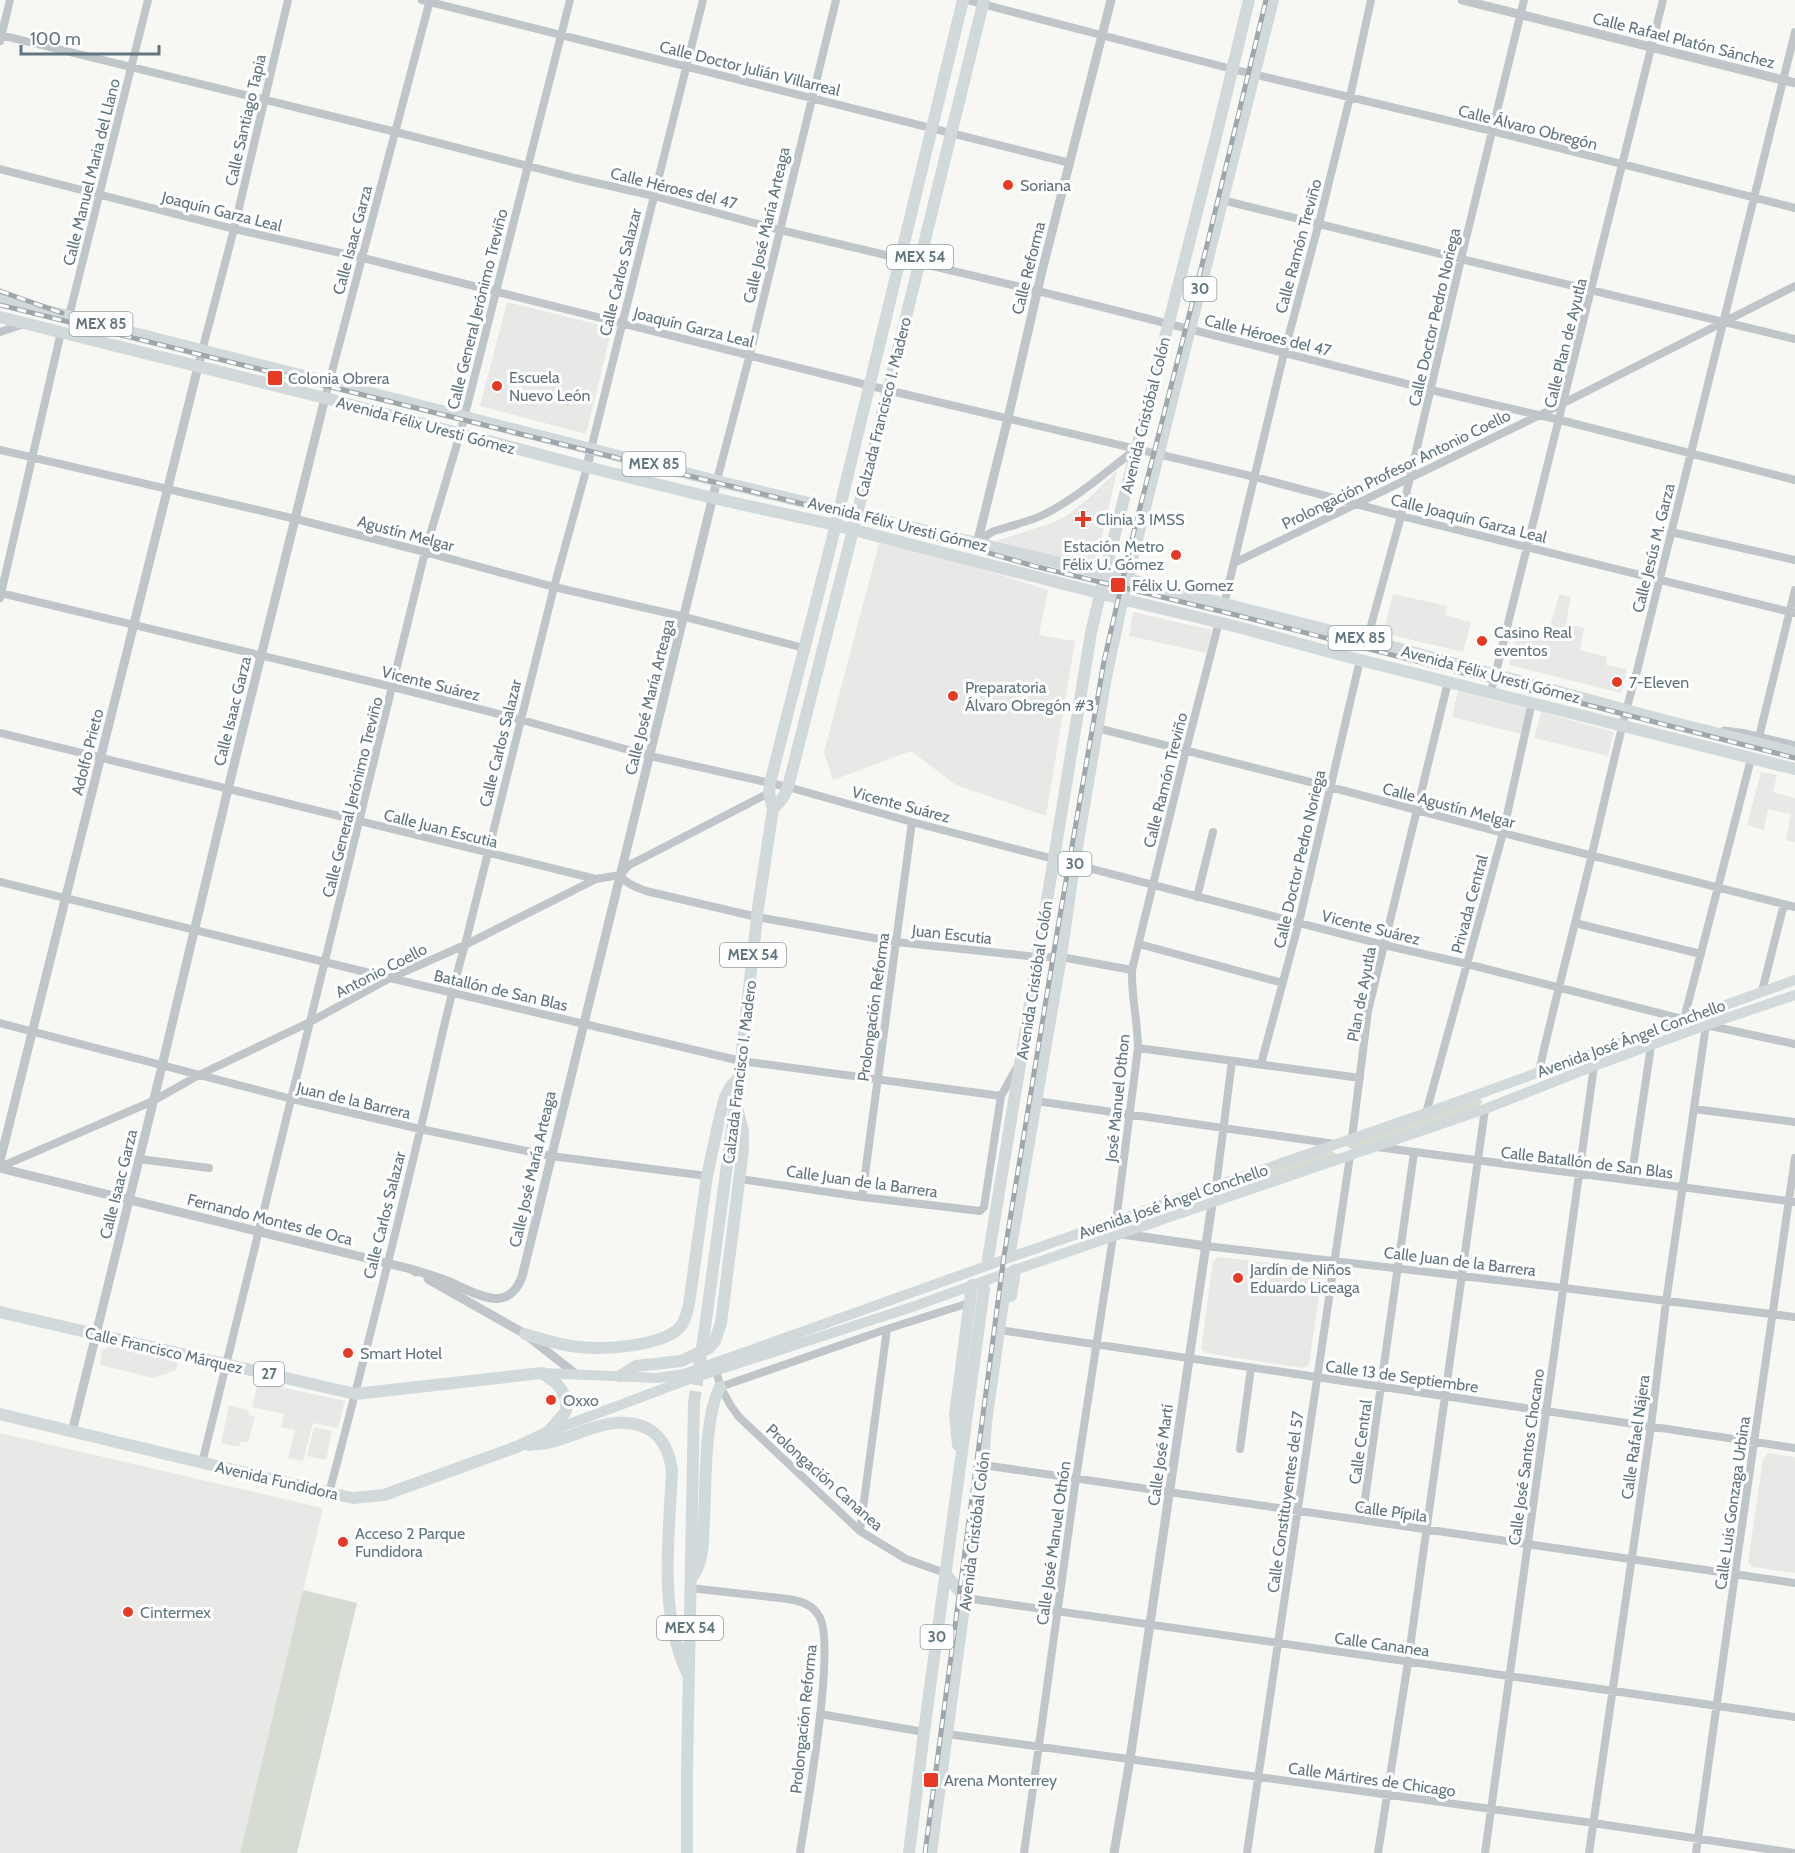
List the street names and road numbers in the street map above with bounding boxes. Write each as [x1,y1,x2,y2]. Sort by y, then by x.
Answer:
street label: Calle Rafael Platón Sánchez [1591,9,1777,72]
street label: Calle Doctor Julián Villarreal [658,37,842,100]
street label: Calle Santiago Tapia [221,52,270,188]
street label: Calle Manuel Maria del Llano [59,76,124,268]
street label: Calle Álvaro Obregón [1456,101,1599,154]
street label: Calle José María Arteaga [739,145,794,305]
street label: Calle Héroes del 47 [609,164,739,213]
street label: Calle Ramón Treviño [1271,177,1326,315]
street label: Calle Isaac Garza [329,183,376,297]
street label: Joaquín Garza Leal [159,187,284,236]
street label: Calle Carlos Salazar [595,205,646,338]
street label: Calle General Jerónimo Treviño [443,207,512,412]
street label: Calle Reforma [1008,219,1049,317]
street label: Calle Doctor Pedro Noriega [1405,226,1464,408]
road number: MEX 54 [887,245,953,269]
street label: Calle Plan de Ayutla [1540,276,1591,410]
road number: 30 [1184,277,1216,301]
street label: Joaquín Garza Leal [631,303,756,352]
street label: Calle Héroes del 47 [1203,311,1333,360]
road number: MEX 85 [70,312,132,336]
street label: Calzada Francisco I. Madero [852,315,915,499]
street label: Avenida Cristóbal Colón [1117,335,1174,495]
street label: Avenida Félix Uresti Gómez [334,392,518,459]
street label: Prolongación Profesor Antonio Coello [1279,406,1514,533]
road number: MEX 85 [622,452,686,476]
street label: Calle Jesús M. Garza [1628,481,1679,615]
street label: Calle Joaquín Garza Leal [1389,490,1549,547]
street label: Avenida Félix Uresti Gómez [806,493,990,556]
street label: Agustín Melgar [355,511,457,556]
street label: Calle José María Arteaga [621,617,678,777]
road number: MEX 85 [1328,626,1392,650]
street label: Avenida Félix Uresti Gómez [1399,641,1583,708]
street label: Calle Isaac Garza [210,654,255,768]
street label: Vicente Suárez [380,662,483,705]
street label: Calle Carlos Salazar [475,676,526,809]
street label: Calle General Jerónimo Treviño [318,695,387,900]
street label: Adolfo Prieto [68,707,107,797]
street label: Calle Ramón Treviño [1140,710,1192,850]
street label: Calle Doctor Pedro Noriega [1270,768,1329,950]
street label: Calle Agustín Melgar [1381,779,1518,833]
street label: Vicente Suárez [850,782,953,827]
street label: Calle Juan Escutia [382,805,500,852]
road number: 30 [1058,852,1092,876]
street label: Privada Central [1447,852,1492,956]
street label: Avenida Cristóbal Colón [1013,899,1056,1061]
street label: Vicente Suárez [1320,906,1423,949]
street label: Juan Escutia [910,921,993,948]
street label: Prolongación Reforma [854,931,893,1083]
street label: Antonio Coello [332,939,430,1002]
road number: MEX 54 [720,943,786,967]
street label: Plan de Ayutla [1343,945,1380,1043]
street label: Batallón de San Blas [432,966,570,1015]
street label: Calzada Francisco I. Madero [719,979,760,1165]
street label: Avenida José Ángel Conchello [1534,995,1728,1081]
street label: José Manuel Othon [1101,1033,1134,1164]
street label: Juan de la Barrera [294,1078,413,1123]
street label: Calle José María Arteaga [505,1089,560,1249]
street label: Calle Isaac Garza [96,1127,141,1241]
street label: Calle Batallón de San Blas [1500,1142,1675,1183]
street label: Calle Carlos Salazar [359,1148,410,1281]
street label: Avenida José Ángel Conchello [1076,1160,1270,1243]
street label: Calle Juan de la Barrera [785,1161,939,1202]
street label: Fernando Montes de Oca [185,1190,355,1249]
street label: Calle Juan de la Barrera [1383,1243,1537,1280]
street label: Calle Francisco Márquez [83,1323,245,1378]
street label: Calle 13 de Septiembre [1324,1356,1480,1397]
road number: 27 [254,1362,284,1386]
street label: Calle José Santos Chocano [1505,1367,1548,1547]
street label: Calle Rafael Nájera [1617,1373,1654,1501]
street label: Calle Central [1345,1398,1376,1486]
street label: Calle José Martí [1144,1403,1177,1507]
street label: Calle Constituyentes del 57 [1263,1410,1308,1594]
street label: Calle Luis Gonzaga Urbina [1711,1415,1754,1591]
street label: Prolongación Cananea [762,1420,887,1535]
street label: Avenida Cristóbal Colón [955,1450,994,1612]
street label: Avenida Fundidora [214,1457,340,1504]
street label: Calle José Manuel Othón [1033,1460,1074,1626]
street label: Calle Pípila [1353,1497,1429,1526]
road number: MEX 54 [657,1616,723,1640]
road number: 30 [920,1625,954,1649]
street label: Calle Cananea [1333,1628,1431,1661]
street label: Prolongación Reforma [786,1643,821,1795]
street label: Calle Mártires de Chicago [1287,1758,1457,1801]

